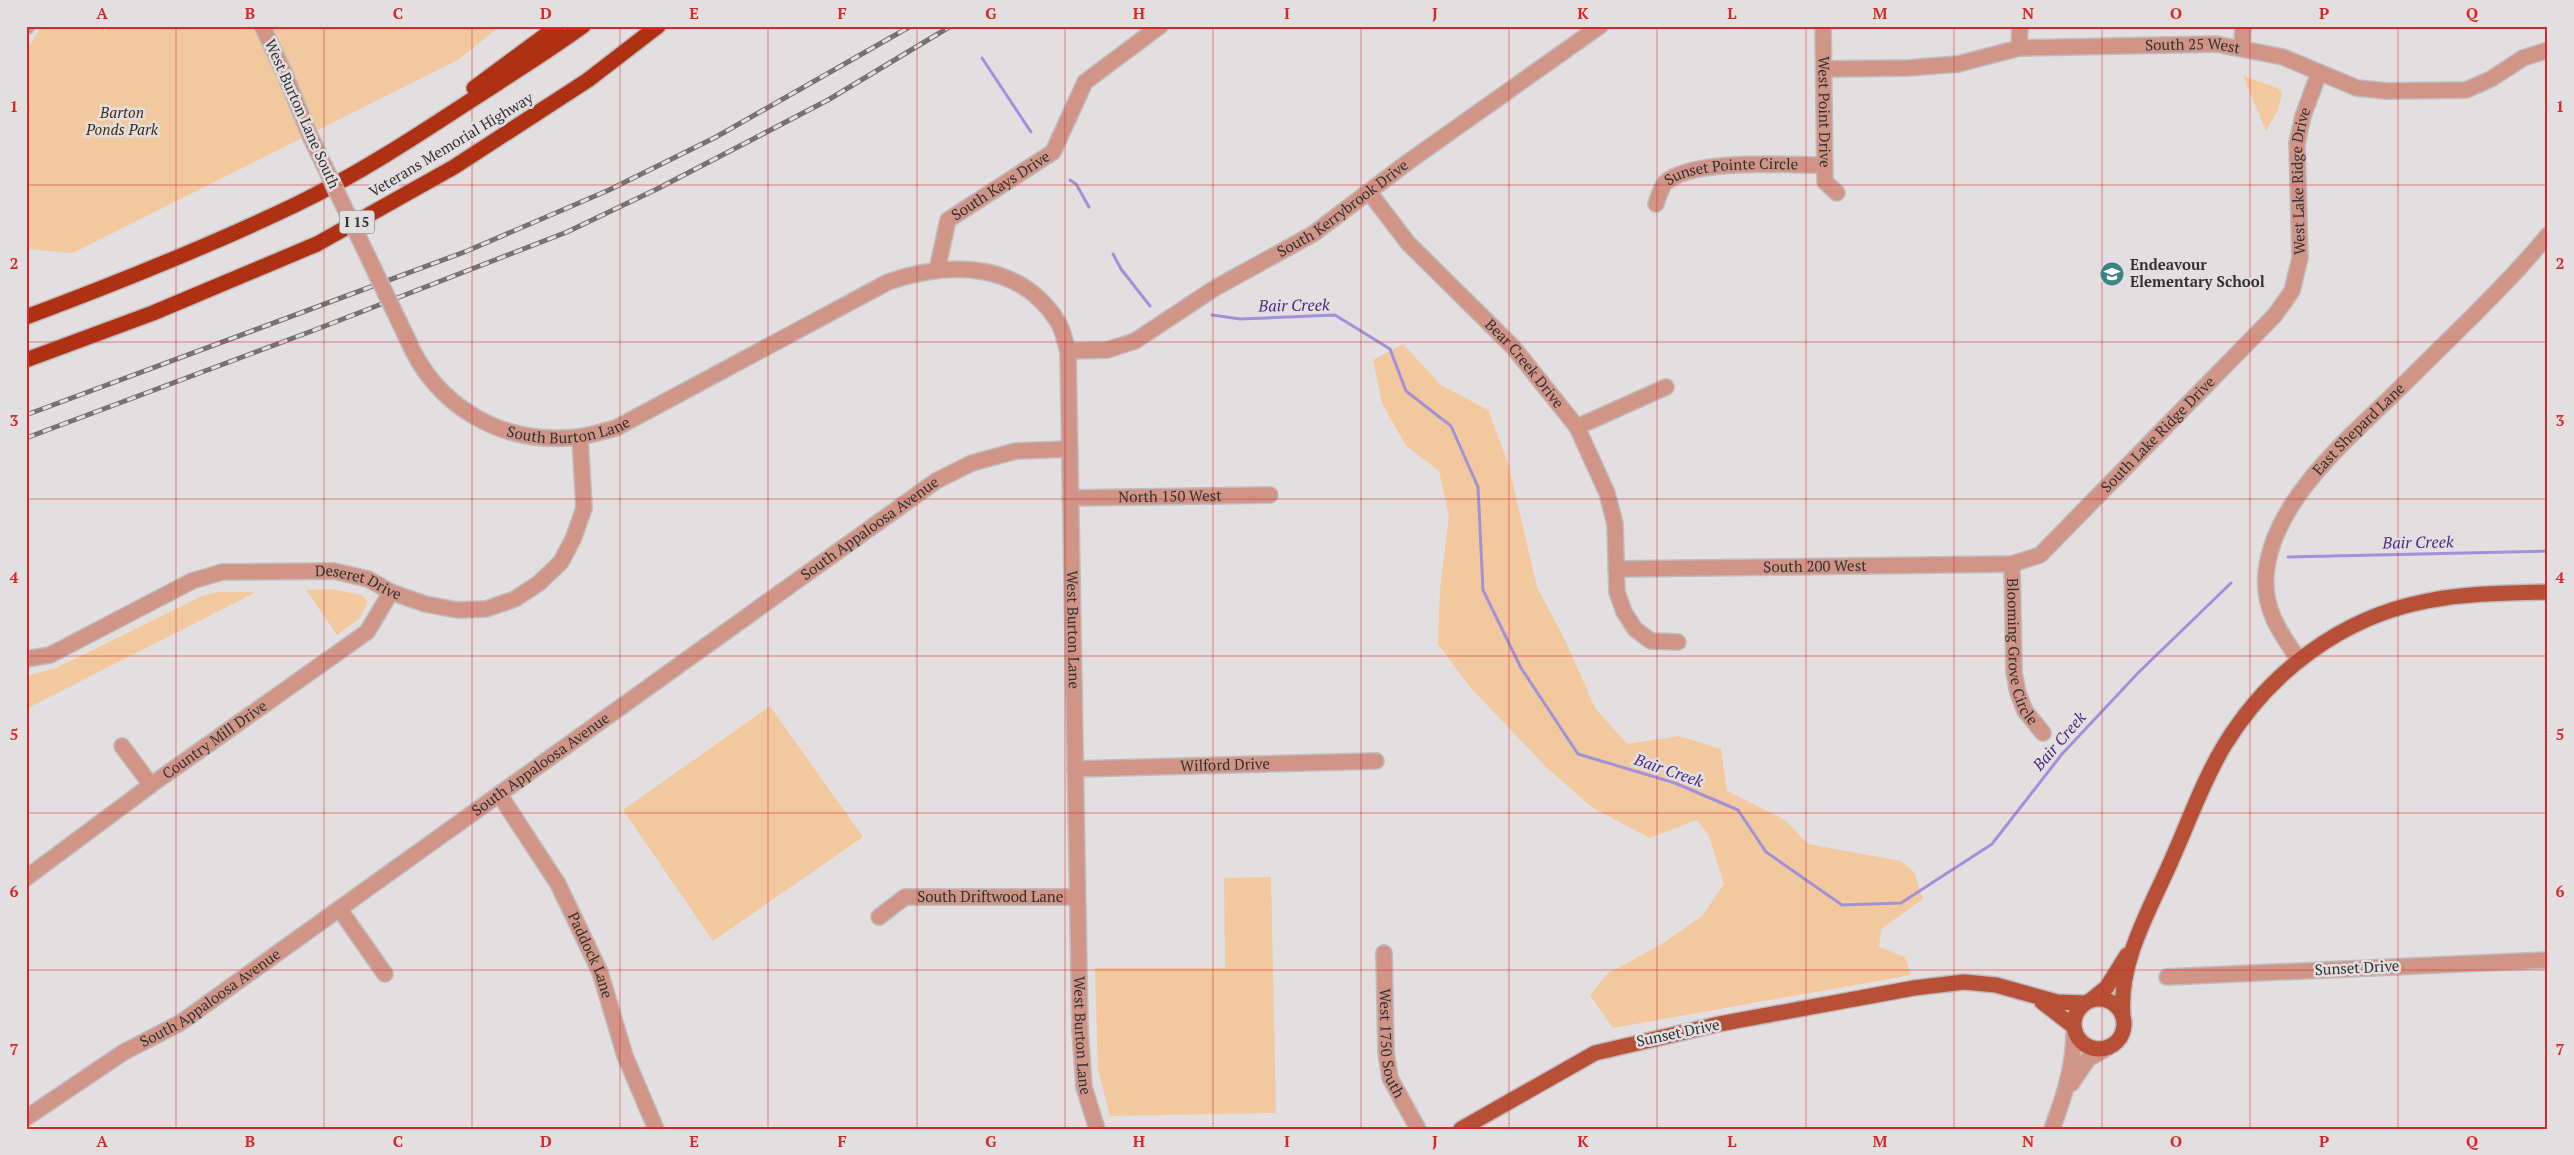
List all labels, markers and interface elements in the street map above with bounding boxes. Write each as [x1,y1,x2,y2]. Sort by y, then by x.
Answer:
text: A [96,2,108,24]
text: B [245,2,255,24]
text: C [393,2,403,24]
text: D [540,2,552,24]
text: E [689,2,699,24]
text: F [837,2,847,24]
text: G [985,2,997,24]
text: H [1133,2,1145,24]
text: I [1284,2,1290,24]
text: J [1432,2,1438,24]
text: K [1577,2,1589,24]
text: L [1727,2,1737,24]
text: M [1873,2,1888,24]
text: N [2022,2,2034,24]
text: O [2170,2,2182,24]
text: P [2319,2,2329,24]
text: Q [2466,2,2479,24]
street label: South 25 West [2145,33,2242,58]
street label: West Burton Lane South [261,36,345,192]
street label: West Point Drive [1814,56,1836,168]
street label: Veterans Memorial Highway [365,87,537,201]
text: 1 [9,95,19,117]
text: 1 [2555,95,2565,117]
park label: Barton Ponds Park [85,102,159,139]
street label: West Lake Ridge Drive [2286,104,2314,255]
street label: South Kays Drive [947,146,1053,224]
street label: Sunset Pointe Circle [1660,153,1798,189]
street label: South Kerrybrook Drive [1273,155,1412,261]
road number: I 15 [340,210,374,233]
text: 2 [9,252,19,274]
text: 2 [2555,252,2565,274]
place label: Endeavour Elementary School [2130,254,2265,291]
school or university icon: Endeavour Elementary School [2099,261,2125,287]
water label: Bair Creek [1257,293,1330,317]
street label: Bear Creek Drive [1481,314,1569,412]
street label: South Lake Ridge Drive [2096,372,2219,496]
street label: East Shepard Lane [2307,378,2408,479]
text: 3 [9,409,19,431]
text: 3 [2555,409,2565,431]
street label: South Burton Lane [505,411,633,447]
street label: South Appaloosa Avenue [796,471,942,584]
street label: North 150 West [1118,485,1222,506]
water label: Bair Creek [2381,530,2454,554]
street label: South 200 West [1763,555,1867,576]
street label: Deseret Drive [315,560,404,604]
text: 4 [9,566,19,588]
text: 4 [2555,566,2565,588]
street label: West Burton Lane [1063,570,1085,689]
street label: Blooming Grove Circle [2003,578,2043,729]
street label: Country Mill Drive [158,695,271,783]
street label: South Appaloosa Avenue [467,707,613,820]
water label: Bair Creek [2027,707,2091,776]
text: 5 [9,723,19,745]
text: 5 [2555,723,2565,745]
water label: Bair Creek [1631,748,1707,792]
street label: Wilford Drive [1180,753,1270,775]
text: 6 [9,880,19,902]
text: 6 [2555,880,2565,902]
street label: South Driftwood Lane [917,886,1063,906]
street label: Paddock Lane [564,908,618,1000]
street label: South Appaloosa Avenue [136,943,284,1051]
street label: Sunset Drive [2314,955,2400,979]
street label: West Burton Lane [1070,976,1097,1097]
street label: West 1750 South [1376,988,1410,1101]
street label: Sunset Drive [1634,1013,1721,1051]
text: 7 [9,1038,19,1060]
text: 7 [2555,1038,2565,1060]
text: A [96,1130,108,1152]
text: B [245,1130,255,1152]
text: C [393,1130,403,1152]
text: D [540,1130,552,1152]
text: E [689,1130,699,1152]
text: F [837,1130,847,1152]
text: G [985,1130,997,1152]
text: H [1133,1130,1145,1152]
text: I [1284,1130,1290,1152]
text: J [1432,1130,1438,1152]
text: K [1577,1130,1589,1152]
text: L [1727,1130,1737,1152]
text: M [1873,1130,1888,1152]
text: N [2022,1130,2034,1152]
text: O [2170,1130,2182,1152]
text: P [2319,1130,2329,1152]
text: Q [2466,1130,2479,1152]

